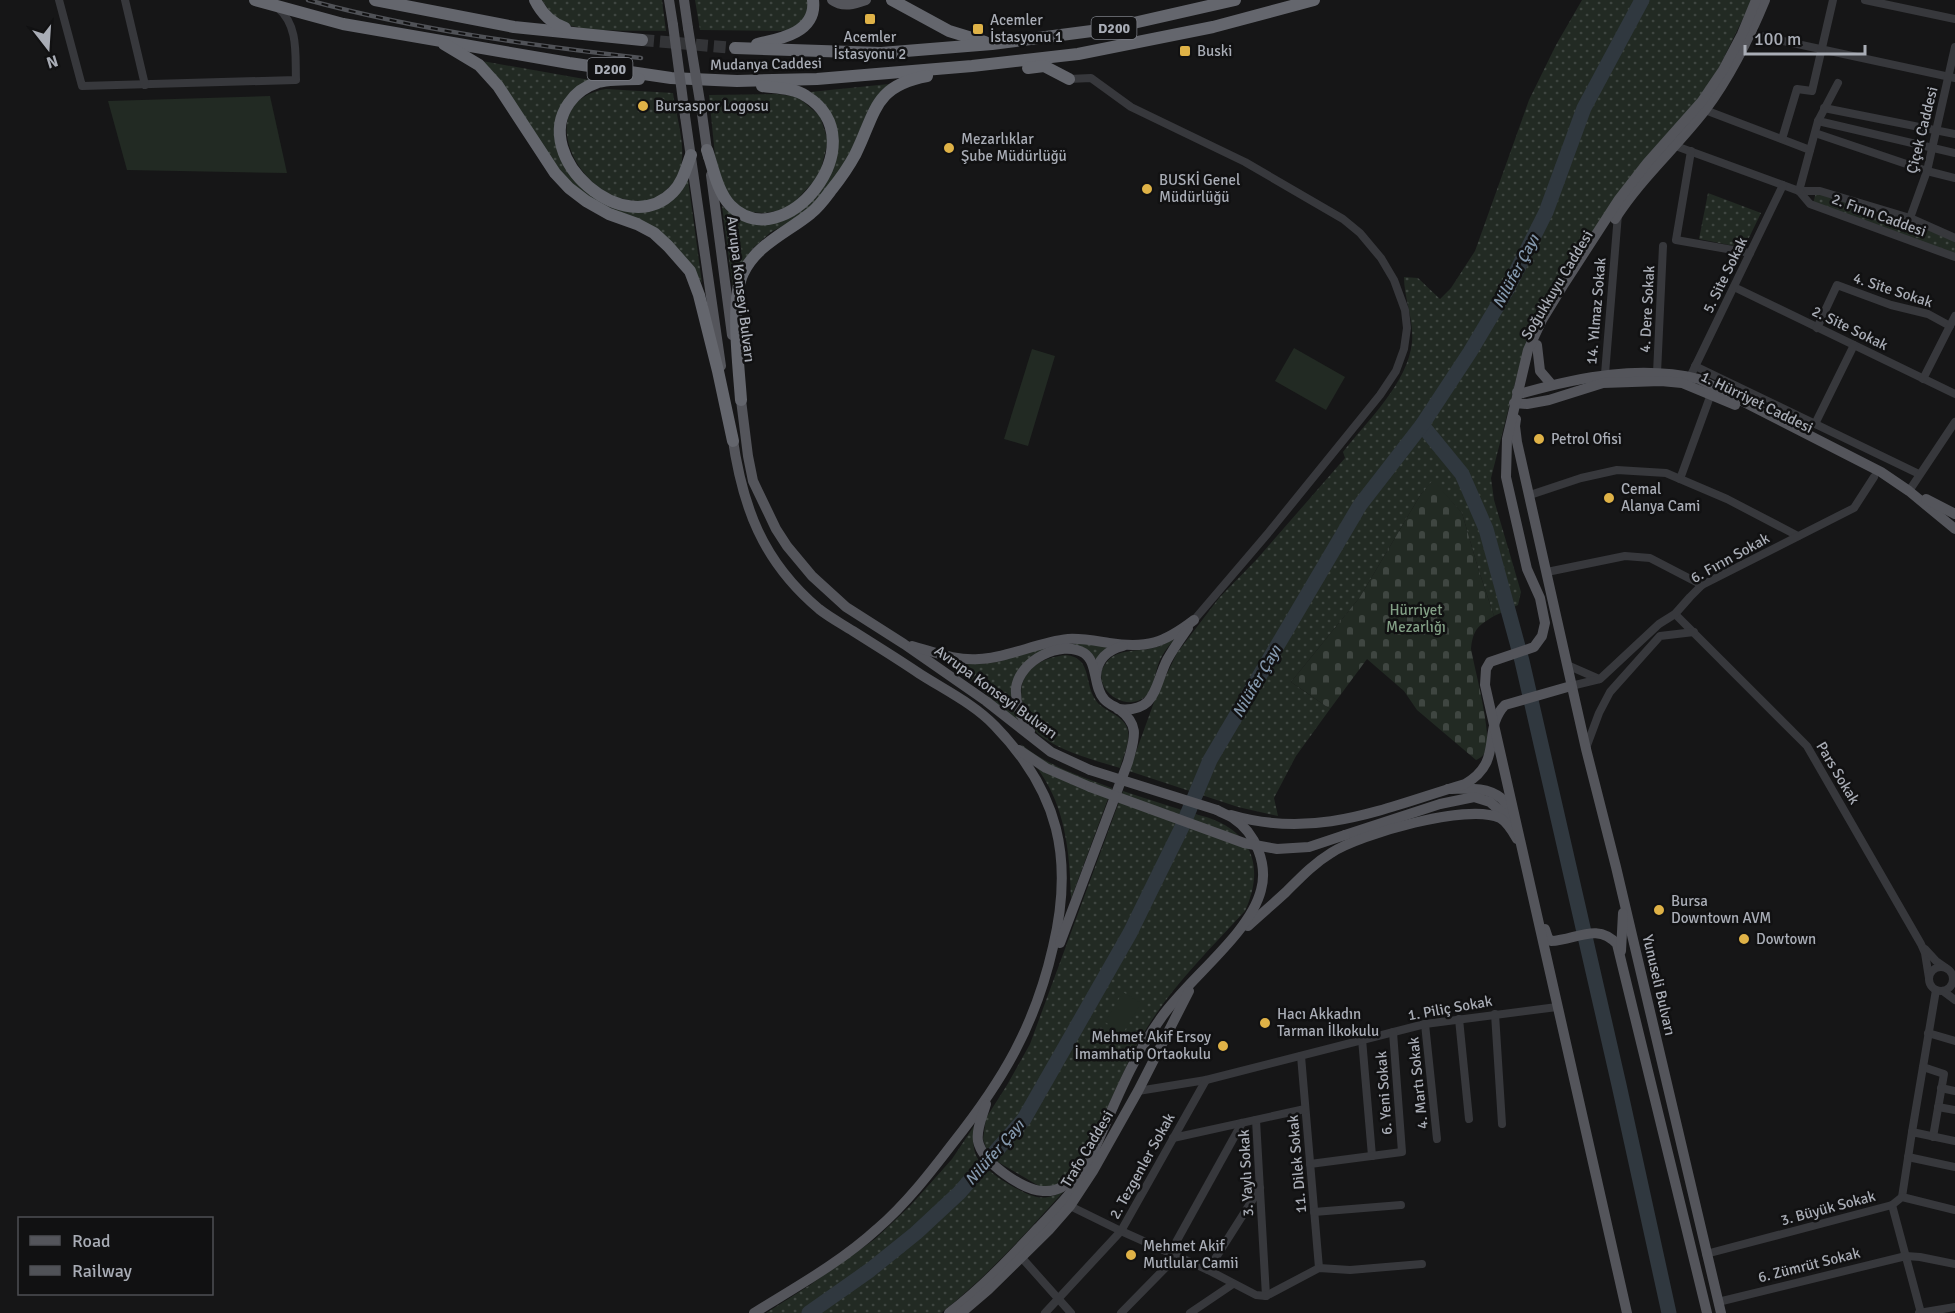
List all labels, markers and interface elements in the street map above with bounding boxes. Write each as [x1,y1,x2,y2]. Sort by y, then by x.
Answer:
place label: Acemler İstasyonu 1 [990,11,1063,46]
marker: Acemler İstasyonu 2 [863,12,877,26]
road number: D200 [1092,17,1136,39]
north arrow [18,18,78,78]
scale bar [1745,18,1865,56]
marker: Acemler İstasyonu 1 [971,22,985,36]
place label: Acemler İstasyonu 2 [834,28,906,63]
text: 100 m [1754,28,1801,50]
place label: Buski [1197,42,1232,60]
marker: Buski [1178,44,1192,58]
text: N [44,50,60,73]
street label: Mudanya Caddesi [710,54,822,74]
road number: D200 [588,58,632,80]
street label: Çiçek Caddesi [1903,85,1941,175]
place label: Bursaspor Logosu [655,97,769,115]
marker: Bursaspor Logosu [636,99,650,113]
place label: Mezarlıklar Şube Müdürlüğü [961,130,1067,165]
marker: Mezarlıklar Şube Müdürlüğü [942,141,956,155]
place label: BUSKİ Genel Müdürlüğü [1159,171,1240,206]
marker: BUSKİ Genel Müdürlüğü [1140,182,1154,196]
street label: 2. Fırın Caddesi [1829,190,1929,240]
street label: Avrupa Konseyi Bulvarı [723,215,759,363]
street label: Soğukkuyu Caddesi [1517,227,1597,343]
water label: Nilüfer Çayı [1488,231,1544,312]
street label: 5. Site Sokak [1699,234,1751,316]
street label: 14. Yılmaz Sokak [1582,256,1610,365]
street label: 4. Dere Sokak [1636,264,1658,353]
street label: 4. Site Sokak [1851,269,1935,311]
street label: 2. Site Sokak [1809,302,1891,354]
street label: 1. Hürriyet Caddesi [1698,367,1816,437]
place label: Petrol Ofisi [1551,430,1622,448]
marker: Petrol Ofisi [1532,432,1546,446]
place label: Cemal Alanya Cami [1621,480,1700,515]
marker: Cemal Alanya Cami [1602,491,1616,505]
street label: 6. Fırın Sokak [1687,529,1773,587]
park label: Hürriyet Mezarlığı [1386,601,1446,636]
street label: Avrupa Konseyi Bulvarı [931,641,1061,743]
water label: Nilüfer Çayı [1228,641,1286,721]
street label: Pars Sokak [1812,738,1864,808]
place label: Bursa Downtown AVM [1671,892,1771,927]
marker: Bursa Downtown AVM [1652,903,1666,917]
place label: Dowtown [1756,930,1816,948]
marker: Dowtown [1737,932,1751,946]
street label: Yunuseli Bulvarı [1639,933,1679,1037]
street label: 1. Piliç Sokak [1406,992,1494,1024]
place label: Hacı Akkadın Tarman İlkokulu [1277,1005,1379,1040]
marker: Hacı Akkadın Tarman İlkokulu [1258,1016,1272,1030]
place label: Mehmet Akif Ersoy İmamhatip Ortaokulu [1075,1028,1211,1063]
street label: 4. Martı Sokak [1404,1036,1432,1130]
marker: Mehmet Akif Ersoy İmamhatip Ortaokulu [1216,1039,1230,1053]
street label: 6. Yeni Sokak [1372,1050,1396,1135]
street label: Trafo Caddesi [1057,1107,1117,1191]
street label: 2. Tezgenler Sokak [1105,1109,1179,1222]
street label: 11. Dilek Sokak [1284,1114,1310,1214]
water label: Nilüfer Çayı [961,1115,1029,1190]
street label: 3. Yaylı Sokak [1235,1129,1257,1217]
street label: 3. Büyük Sokak [1779,1187,1878,1229]
legend [18,1217,213,1295]
text: Road [72,1230,111,1252]
place label: Mehmet Akif Mutlular Camii [1143,1237,1239,1272]
street label: 6. Zümrüt Sokak [1756,1244,1862,1286]
marker: Mehmet Akif Mutlular Camii [1124,1248,1138,1262]
text: Railway [72,1260,133,1282]

